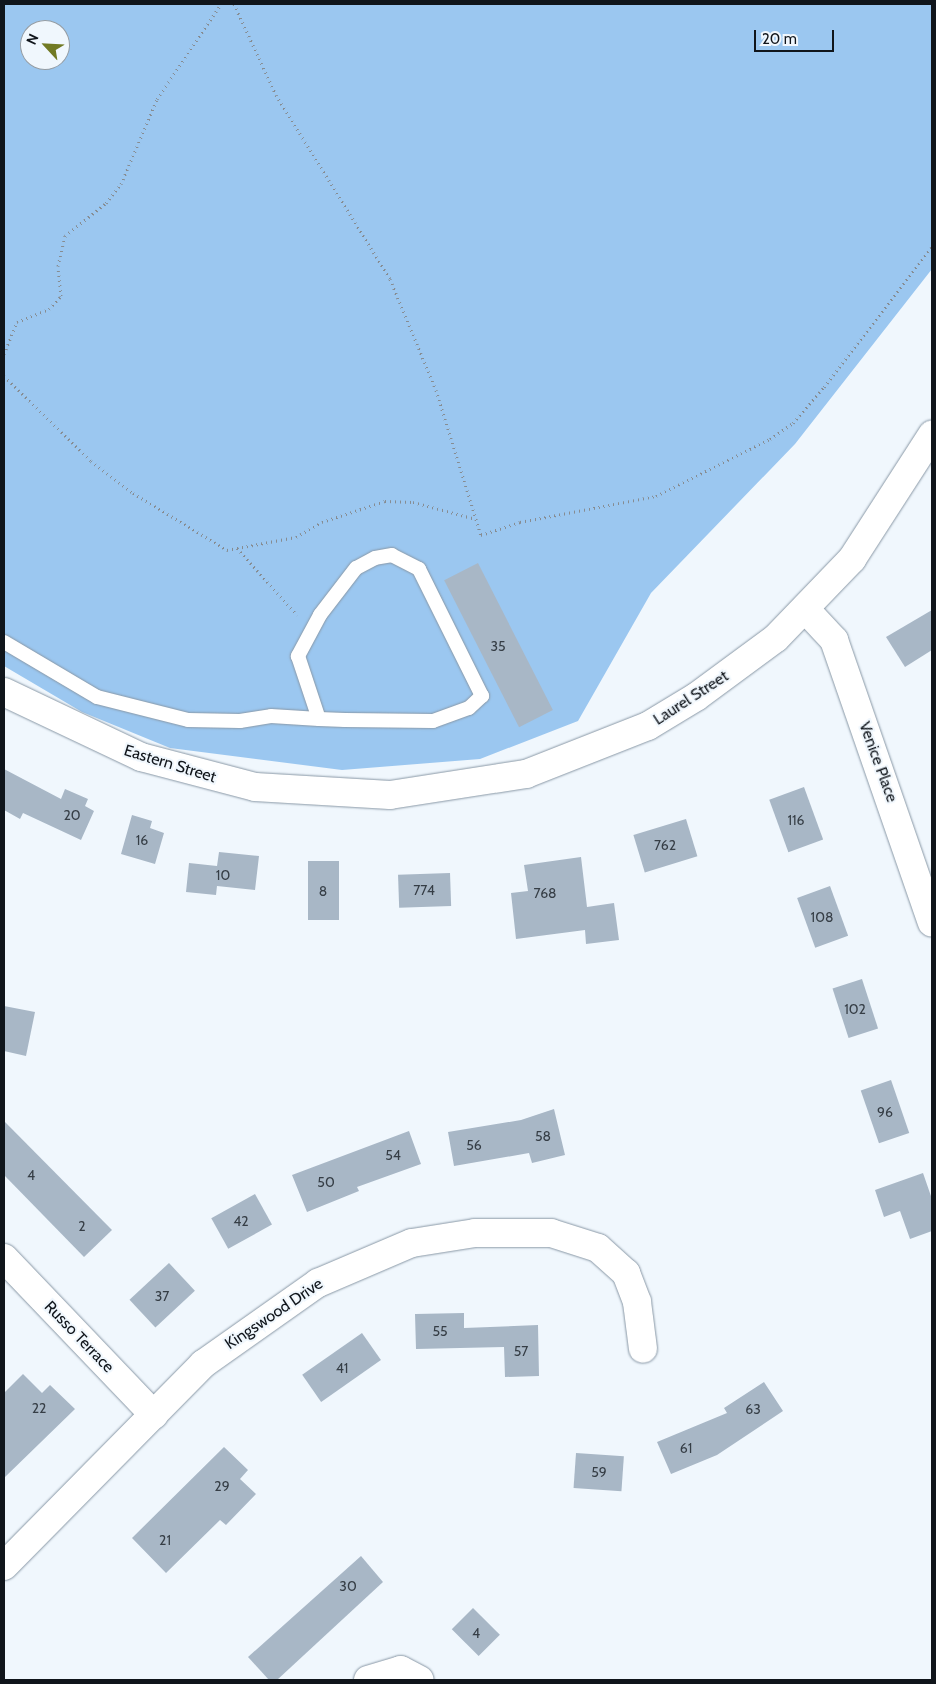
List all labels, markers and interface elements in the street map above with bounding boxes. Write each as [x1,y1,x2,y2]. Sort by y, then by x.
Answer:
north arrow [20,20,70,70]
scale bar [756,20,836,52]
text: 20 m [762,30,797,48]
text: N [22,31,43,47]
house number: 35 [490,638,506,654]
street label: Laurel Street [650,667,732,729]
street label: Venice Place [855,719,901,805]
street label: Eastern Street [122,741,218,787]
house number: 20 [63,807,81,823]
house number: 116 [787,812,805,828]
house number: 16 [136,832,148,848]
house number: 762 [654,837,676,853]
house number: 10 [216,867,230,883]
house number: 774 [413,882,435,898]
house number: 8 [319,883,327,899]
house number: 768 [533,885,557,901]
house number: 108 [811,909,833,925]
house number: 102 [844,1001,866,1017]
house number: 96 [877,1104,893,1120]
house number: 58 [535,1128,551,1144]
house number: 56 [466,1137,482,1153]
house number: 54 [385,1147,401,1163]
house number: 4 [27,1167,35,1183]
house number: 50 [317,1174,335,1190]
house number: 42 [233,1213,249,1229]
house number: 2 [78,1218,86,1234]
street label: Kingswood Drive [221,1274,327,1354]
house number: 37 [155,1288,169,1304]
street label: Russo Terrace [40,1297,118,1377]
house number: 55 [432,1323,448,1339]
house number: 57 [514,1343,528,1359]
house number: 41 [336,1360,348,1376]
house number: 22 [32,1400,46,1416]
house number: 63 [745,1401,761,1417]
house number: 61 [680,1440,692,1456]
house number: 59 [591,1464,607,1480]
house number: 29 [214,1478,230,1494]
house number: 21 [159,1532,171,1548]
house number: 30 [339,1578,357,1594]
house number: 4 [472,1625,480,1641]

